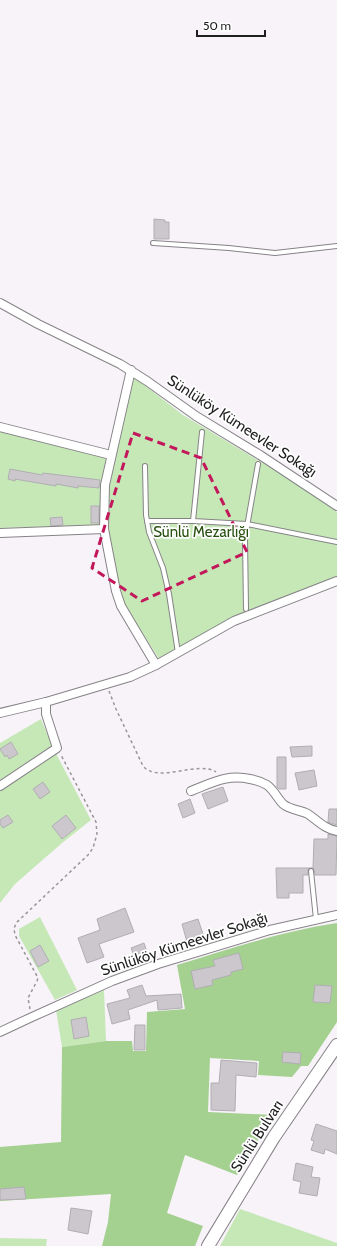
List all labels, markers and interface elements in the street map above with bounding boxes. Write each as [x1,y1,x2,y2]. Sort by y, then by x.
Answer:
scale bar [197,12,265,38]
text: 50 m [203,18,231,33]
street label: Sünlüköy Kümeevler Sokağı [164,371,320,481]
park label: Sünlü Mezarlığı [153,523,249,541]
street label: Sünlüköy Kümeevler Sokağı [98,909,270,979]
street label: Sünlü Bulvarı [227,1097,287,1175]

